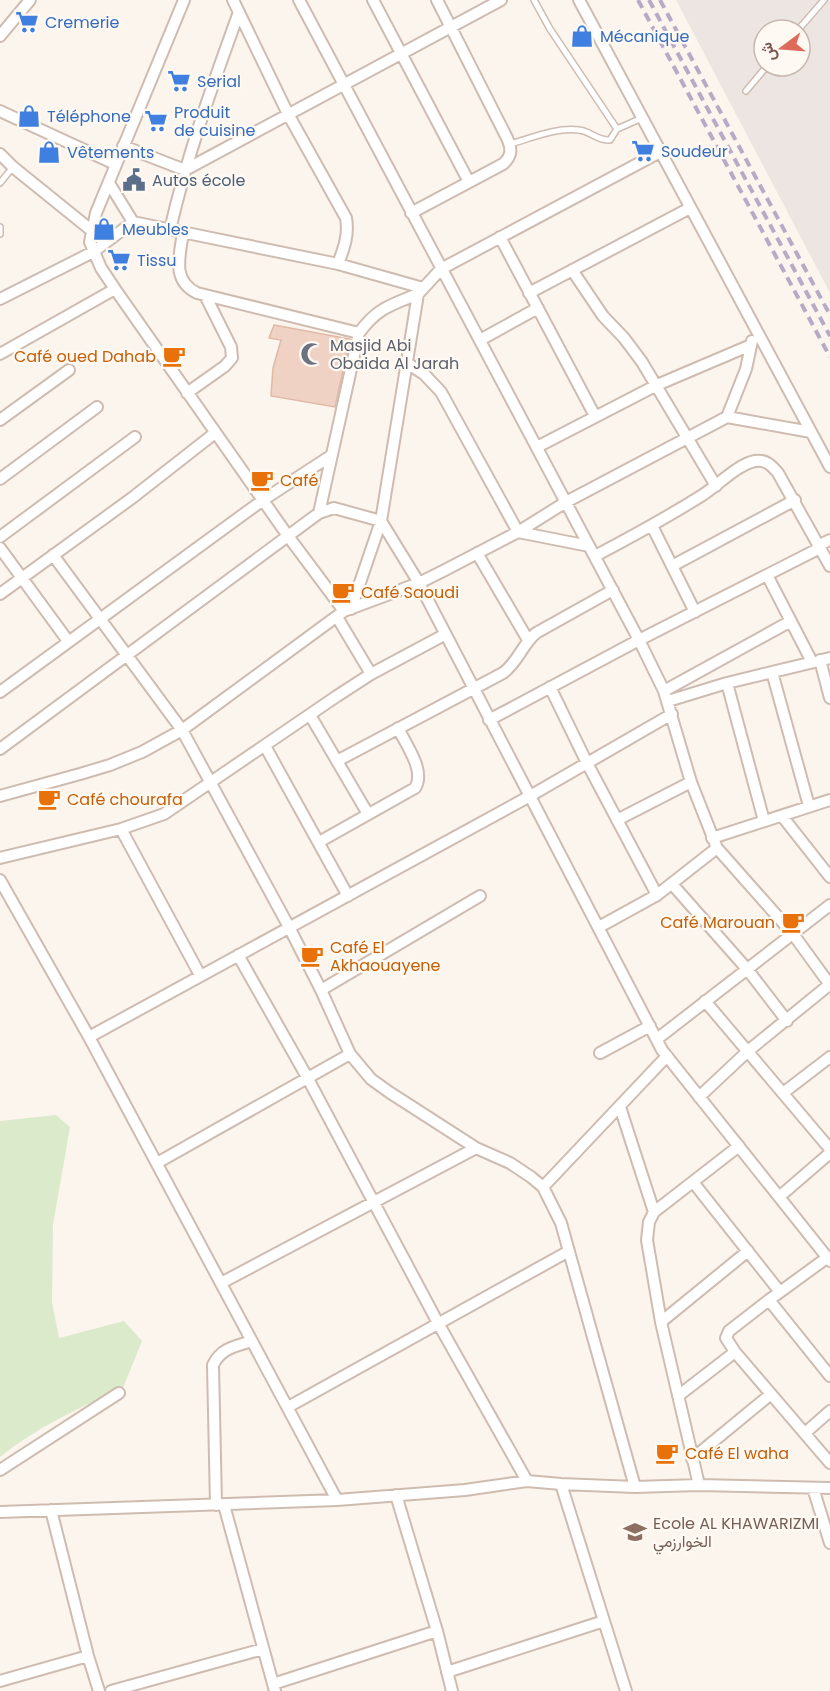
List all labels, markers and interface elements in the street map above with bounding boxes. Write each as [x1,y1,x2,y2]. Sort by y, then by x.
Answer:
supermarket icon: Cremerie [14,9,40,35]
place label: Cremerie [45,11,120,34]
north arrow [752,18,812,78]
shop icon: Mécanique [569,23,595,49]
place label: Mécanique [600,25,689,48]
text: ش [754,40,782,64]
supermarket icon: Serial [166,68,192,94]
place label: Serial [197,70,241,93]
place label: Produit de cuisine [174,101,255,142]
shop icon: Téléphone [16,103,42,129]
place label: Téléphone [47,105,131,128]
supermarket icon: Produit de cuisine [143,108,169,134]
supermarket icon: Soudeur [630,138,656,164]
shop icon: Vêtements [36,139,62,165]
place label: Soudeur [661,140,728,163]
place label: Vêtements [67,141,154,164]
public building icon: Autos école [121,167,147,193]
place label: Autos école [152,169,246,192]
shop icon: Meubles [91,216,117,242]
place label: Meubles [122,218,189,241]
supermarket icon: Tissu [106,247,132,273]
place label: Tissu [137,249,177,272]
place label: Masjid Abi Obaida Al Jarah [330,334,459,375]
mosque icon: Masjid Abi Obaida Al Jarah [299,341,325,367]
cafe icon: Café oued Dahab [161,343,187,369]
place label: Café oued Dahab [14,345,156,368]
cafe icon: Café [249,467,275,493]
place label: Café [280,469,318,492]
cafe icon: Café Saoudi [330,579,356,605]
place label: Café Saoudi [361,581,459,604]
cafe icon: Café chourafa [36,786,62,812]
place label: Café chourafa [67,788,183,811]
cafe icon: Café Marouan [780,909,806,935]
place label: Café Marouan [660,911,775,934]
place label: Café El Akhaouayene [330,936,441,977]
cafe icon: Café El Akhaouayene [299,943,325,969]
cafe icon: Café El waha [654,1440,680,1466]
place label: Café El waha [685,1442,789,1465]
place label: Ecole AL KHAWARIZMI الخوارزمي [653,1512,819,1555]
school or university icon: Ecole AL KHAWARIZMI الخوارزمي [622,1519,648,1545]

